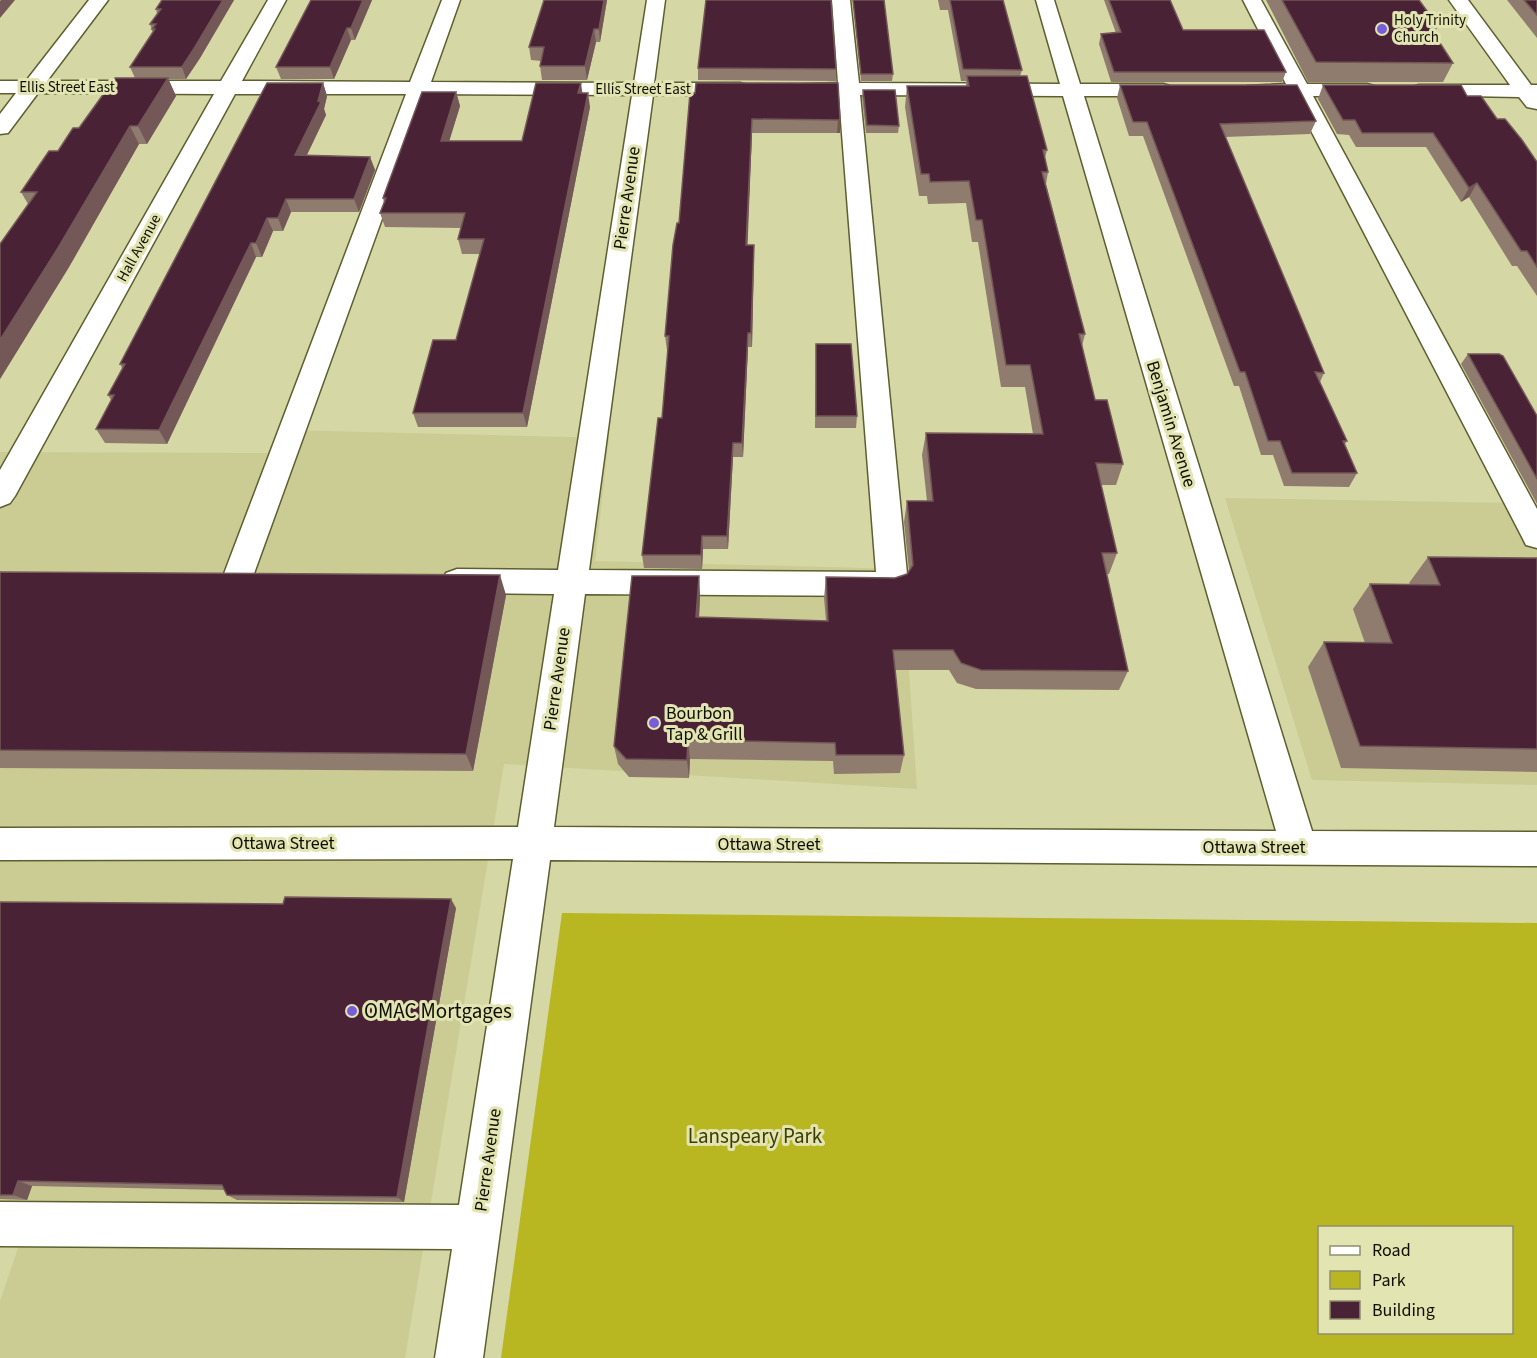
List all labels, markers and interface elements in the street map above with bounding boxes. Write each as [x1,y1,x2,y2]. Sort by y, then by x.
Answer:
place label: Holy Trinity Church [1394,10,1466,48]
marker: Holy Trinity Church [1375,22,1389,36]
street label: Ellis Street East [19,77,115,98]
street label: Ellis Street East [595,79,691,100]
street label: Pierre Avenue [607,145,647,251]
street label: Hall Avenue [112,210,166,286]
street label: Benjamin Avenue [1140,358,1202,490]
street label: Pierre Avenue [537,626,577,732]
place label: Bourbon Tap & Grill [666,701,743,747]
marker: Bourbon Tap & Grill [647,716,661,730]
street label: Ottawa Street [232,831,334,856]
street label: Ottawa Street [718,832,820,857]
street label: Ottawa Street [1203,835,1305,860]
place label: OMAC Mortgages [364,996,512,1026]
marker: OMAC Mortgages [345,1004,359,1018]
street label: Pierre Avenue [468,1107,508,1213]
park label: Lanspeary Park [688,1121,823,1151]
legend [1318,1226,1513,1334]
text: Road [1372,1238,1411,1263]
text: Park [1372,1268,1406,1293]
text: Building [1372,1298,1435,1323]

